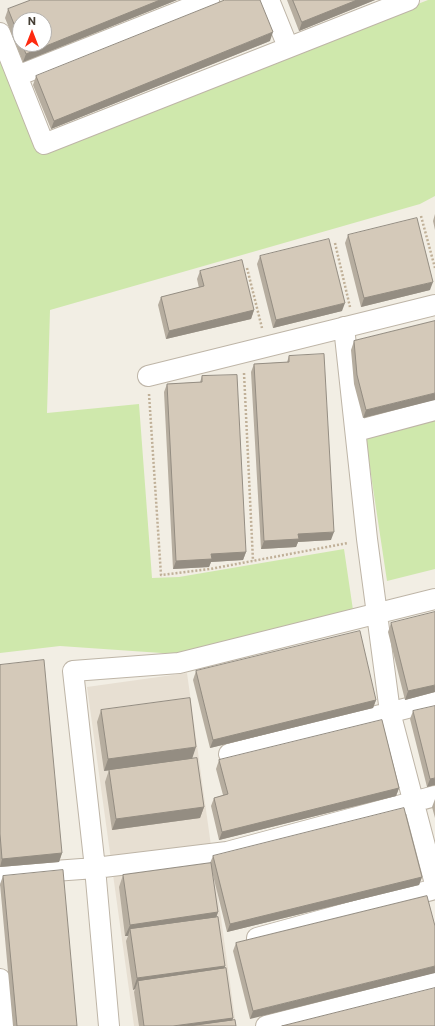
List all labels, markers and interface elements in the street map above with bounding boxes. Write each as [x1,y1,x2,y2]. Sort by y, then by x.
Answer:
north arrow [12,12,52,52]
text: N [28,14,36,27]

